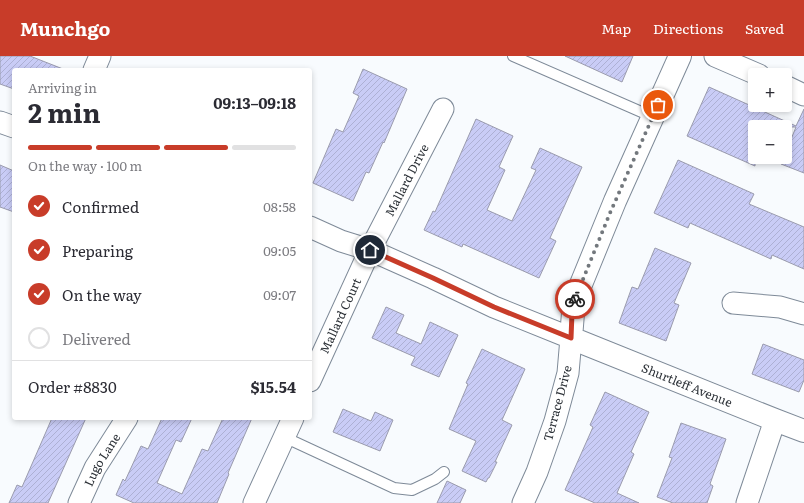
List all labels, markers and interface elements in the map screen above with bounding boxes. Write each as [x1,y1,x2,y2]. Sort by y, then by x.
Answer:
text: Munchgo [20,14,110,42]
text: Map [601,18,631,38]
text: Directions [653,18,723,38]
text: Saved [745,18,784,38]
map controls [748,68,792,164]
button: + [748,68,792,112]
text: Arriving in [28,78,97,97]
pin [641,88,675,122]
text: 09:13–09:18 [213,91,296,114]
text: 2 min [28,92,101,131]
icon: bag [647,94,669,116]
button: − [748,120,792,164]
street label: Mallard Drive [380,140,433,219]
text: On the way · 100 m [28,156,142,175]
icon: check [28,195,50,217]
text: Confirmed [62,195,139,218]
text: 08:58 [263,197,296,216]
pin [353,233,387,267]
icon: check [28,239,50,261]
text: Preparing [62,239,133,262]
icon: home [359,239,381,261]
text: 09:05 [263,241,296,260]
street label: Mallard Court [315,275,365,356]
courier [555,279,595,319]
icon: check [28,283,50,305]
text: On the way [62,283,142,306]
text: 09:07 [263,285,296,304]
icon: bike [564,288,586,310]
text: Delivered [62,327,131,350]
street label: Shurtleff Avenue [639,358,735,411]
street label: Terrace Drive [538,363,576,443]
text: Order #8830 [28,375,117,398]
text: $15.54 [251,375,296,398]
street label: Lugo Lane [79,429,124,489]

